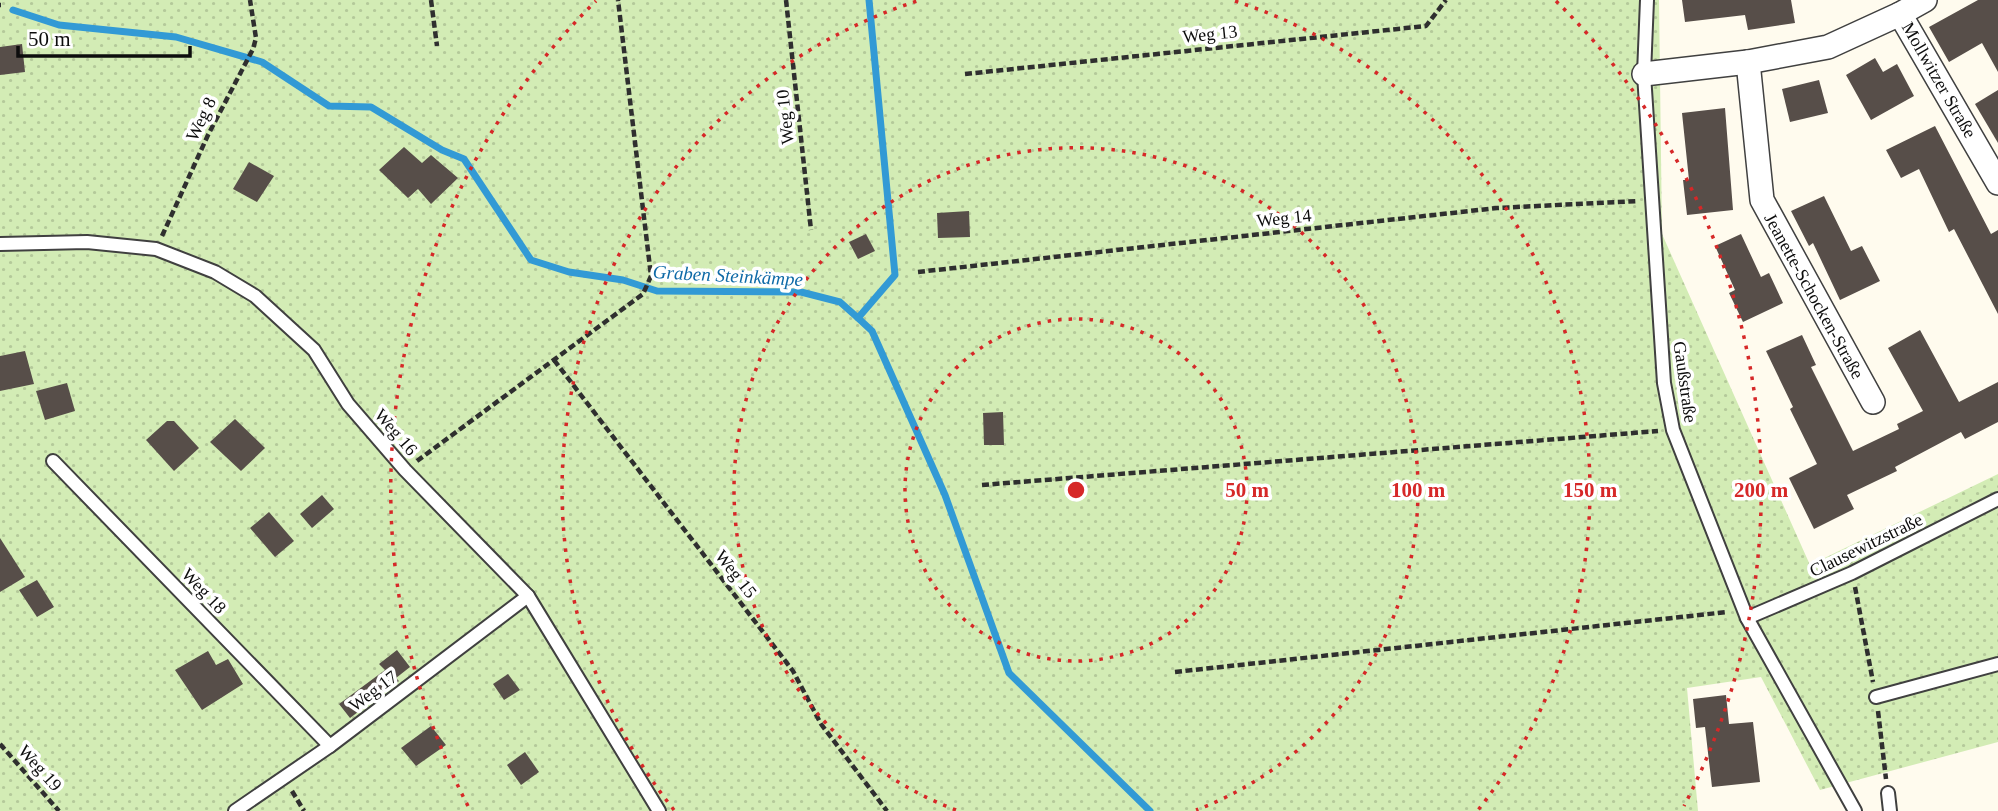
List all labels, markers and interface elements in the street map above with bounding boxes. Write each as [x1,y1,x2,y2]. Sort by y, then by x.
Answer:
scale bar [18,14,189,58]
street label: Mollwitzer Straße [1898,19,1980,142]
street label: Weg 13 [1182,21,1238,47]
text: 50 m [28,27,71,51]
street label: Weg 10 [772,89,798,145]
street label: Weg 8 [182,94,220,144]
street label: Weg 14 [1256,205,1312,231]
street label: Jeanette-Schocken-Straße [1760,210,1868,382]
water label: Graben Steinkämpe [652,261,804,290]
street label: Gaußstraße [1669,340,1701,424]
street label: Weg 16 [370,405,422,459]
centre of rings [1064,478,1088,502]
text: 50 m [1225,478,1269,502]
text: 100 m [1391,478,1446,502]
text: 150 m [1563,478,1618,502]
text: 200 m [1734,478,1789,502]
street label: Clausewitzstraße [1806,509,1926,581]
street label: Weg 15 [711,546,761,602]
street label: Weg 18 [178,564,230,618]
street label: Weg 17 [345,666,401,716]
street label: Weg 19 [14,741,66,795]

